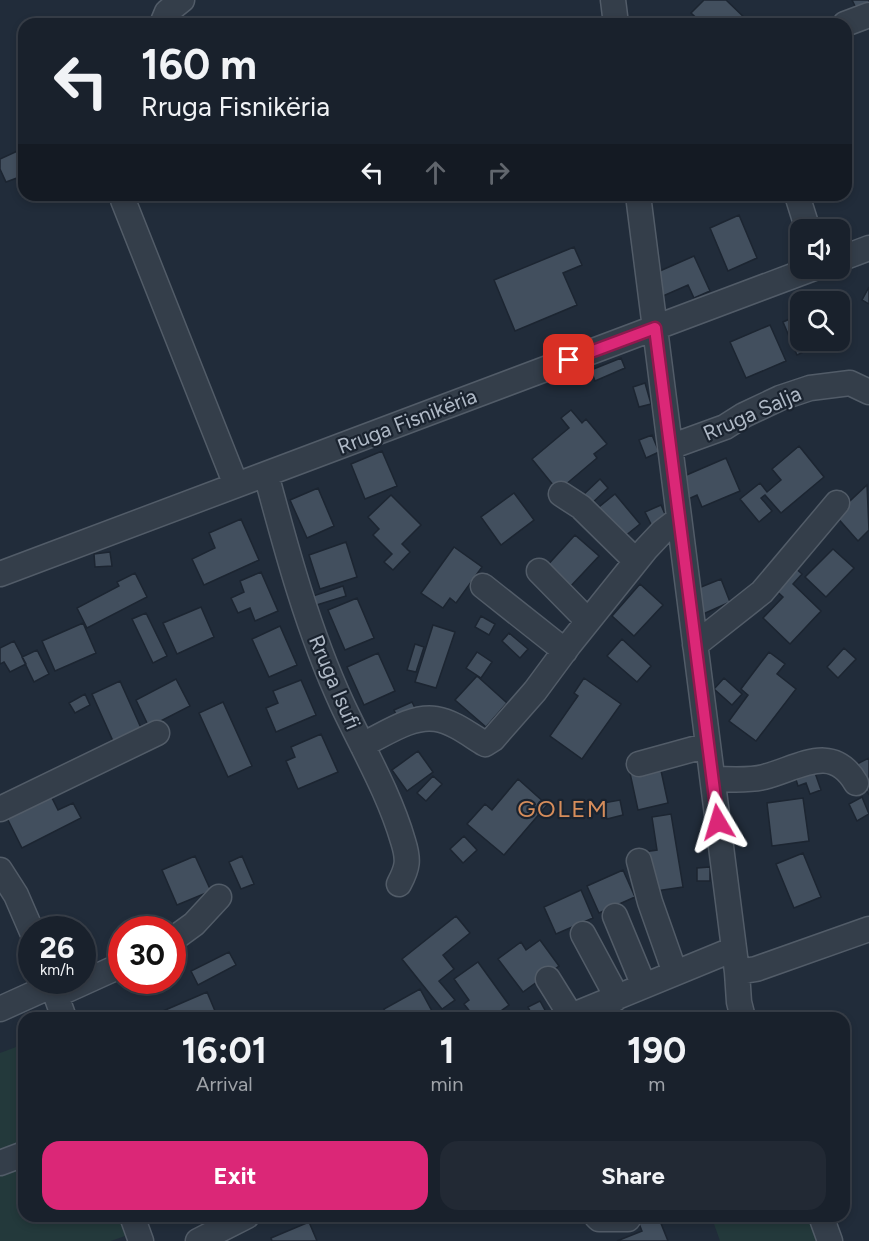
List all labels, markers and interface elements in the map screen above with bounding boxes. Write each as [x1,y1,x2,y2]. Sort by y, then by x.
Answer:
text: 160 m [141,39,257,90]
icon: left [42,42,120,120]
text: Rruga Fisnikëria [141,90,330,123]
icon: left [356,156,389,189]
icon: ahead [419,156,452,189]
icon: right [482,156,515,189]
map controls [790,219,850,351]
button: sound [790,219,850,279]
button: search [790,291,850,351]
pin [543,334,594,385]
icon: arrive [552,343,585,376]
street label: Rruga Salja [699,380,805,446]
street label: Rruga Fisnikëria [334,383,480,459]
street label: Rruga Isufi [304,631,366,733]
position arrow [686,790,750,854]
district label: GOLEM [517,794,609,823]
speed limit sign: 30 [108,916,186,994]
text: 26 [40,929,74,966]
text: km/h [40,961,74,979]
text: 16:01 [182,1029,267,1072]
text: 1 [439,1029,455,1072]
text: 190 [627,1029,686,1072]
text: Arrival [196,1072,253,1096]
text: min [431,1072,463,1096]
text: m [648,1072,665,1096]
button: Exit [42,1141,428,1210]
button: Share [440,1141,826,1210]

